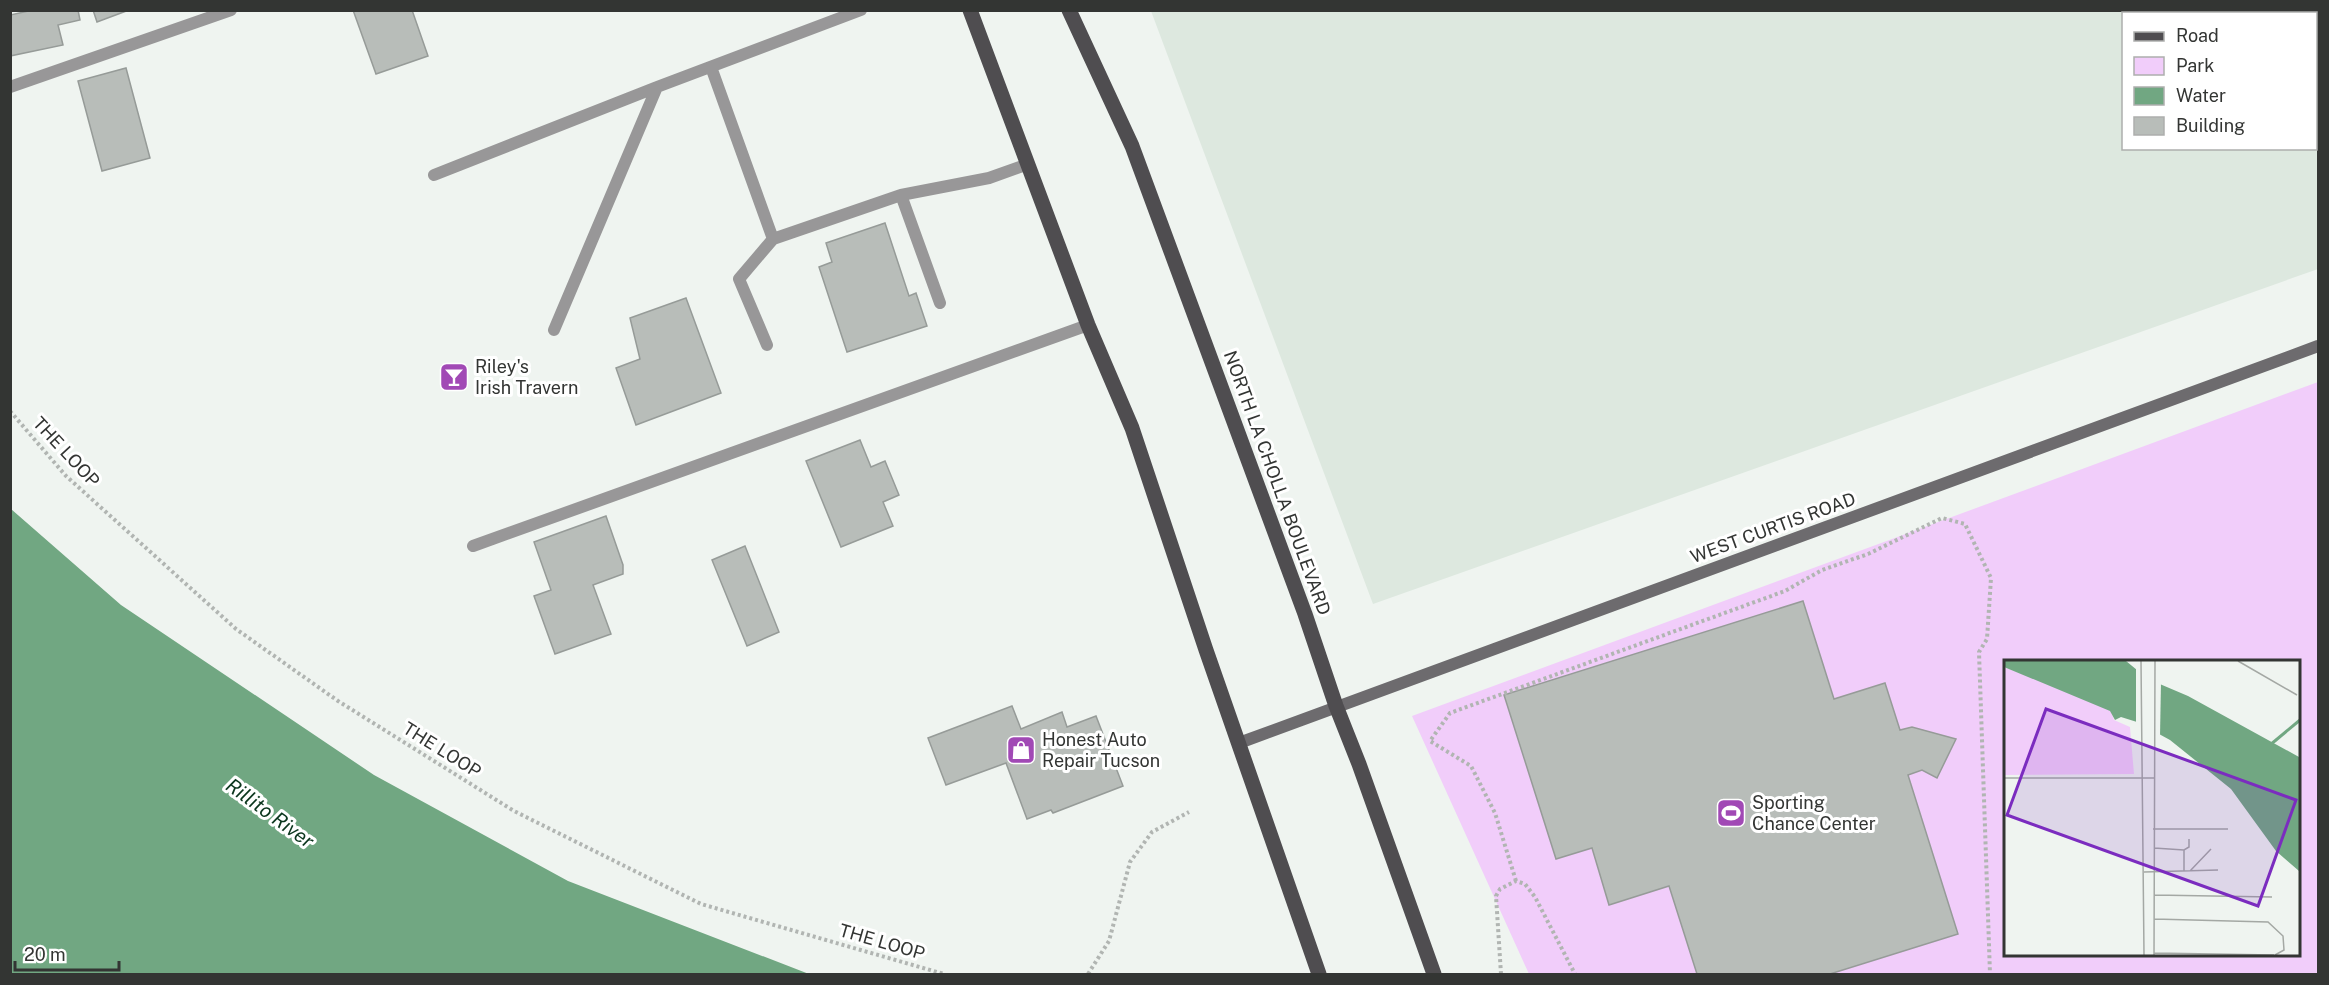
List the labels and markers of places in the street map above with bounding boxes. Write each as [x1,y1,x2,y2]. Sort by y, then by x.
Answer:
place label: Riley's Irish Travern [475,356,578,398]
bar icon: Riley's Irish Travern [438,361,470,393]
place label: Honest Auto Repair Tucson [1042,729,1160,771]
shop icon: Honest Auto Repair Tucson [1005,734,1037,766]
place label: Sporting Chance Center [1752,792,1876,834]
sports icon: Sporting Chance Center [1715,797,1747,829]

